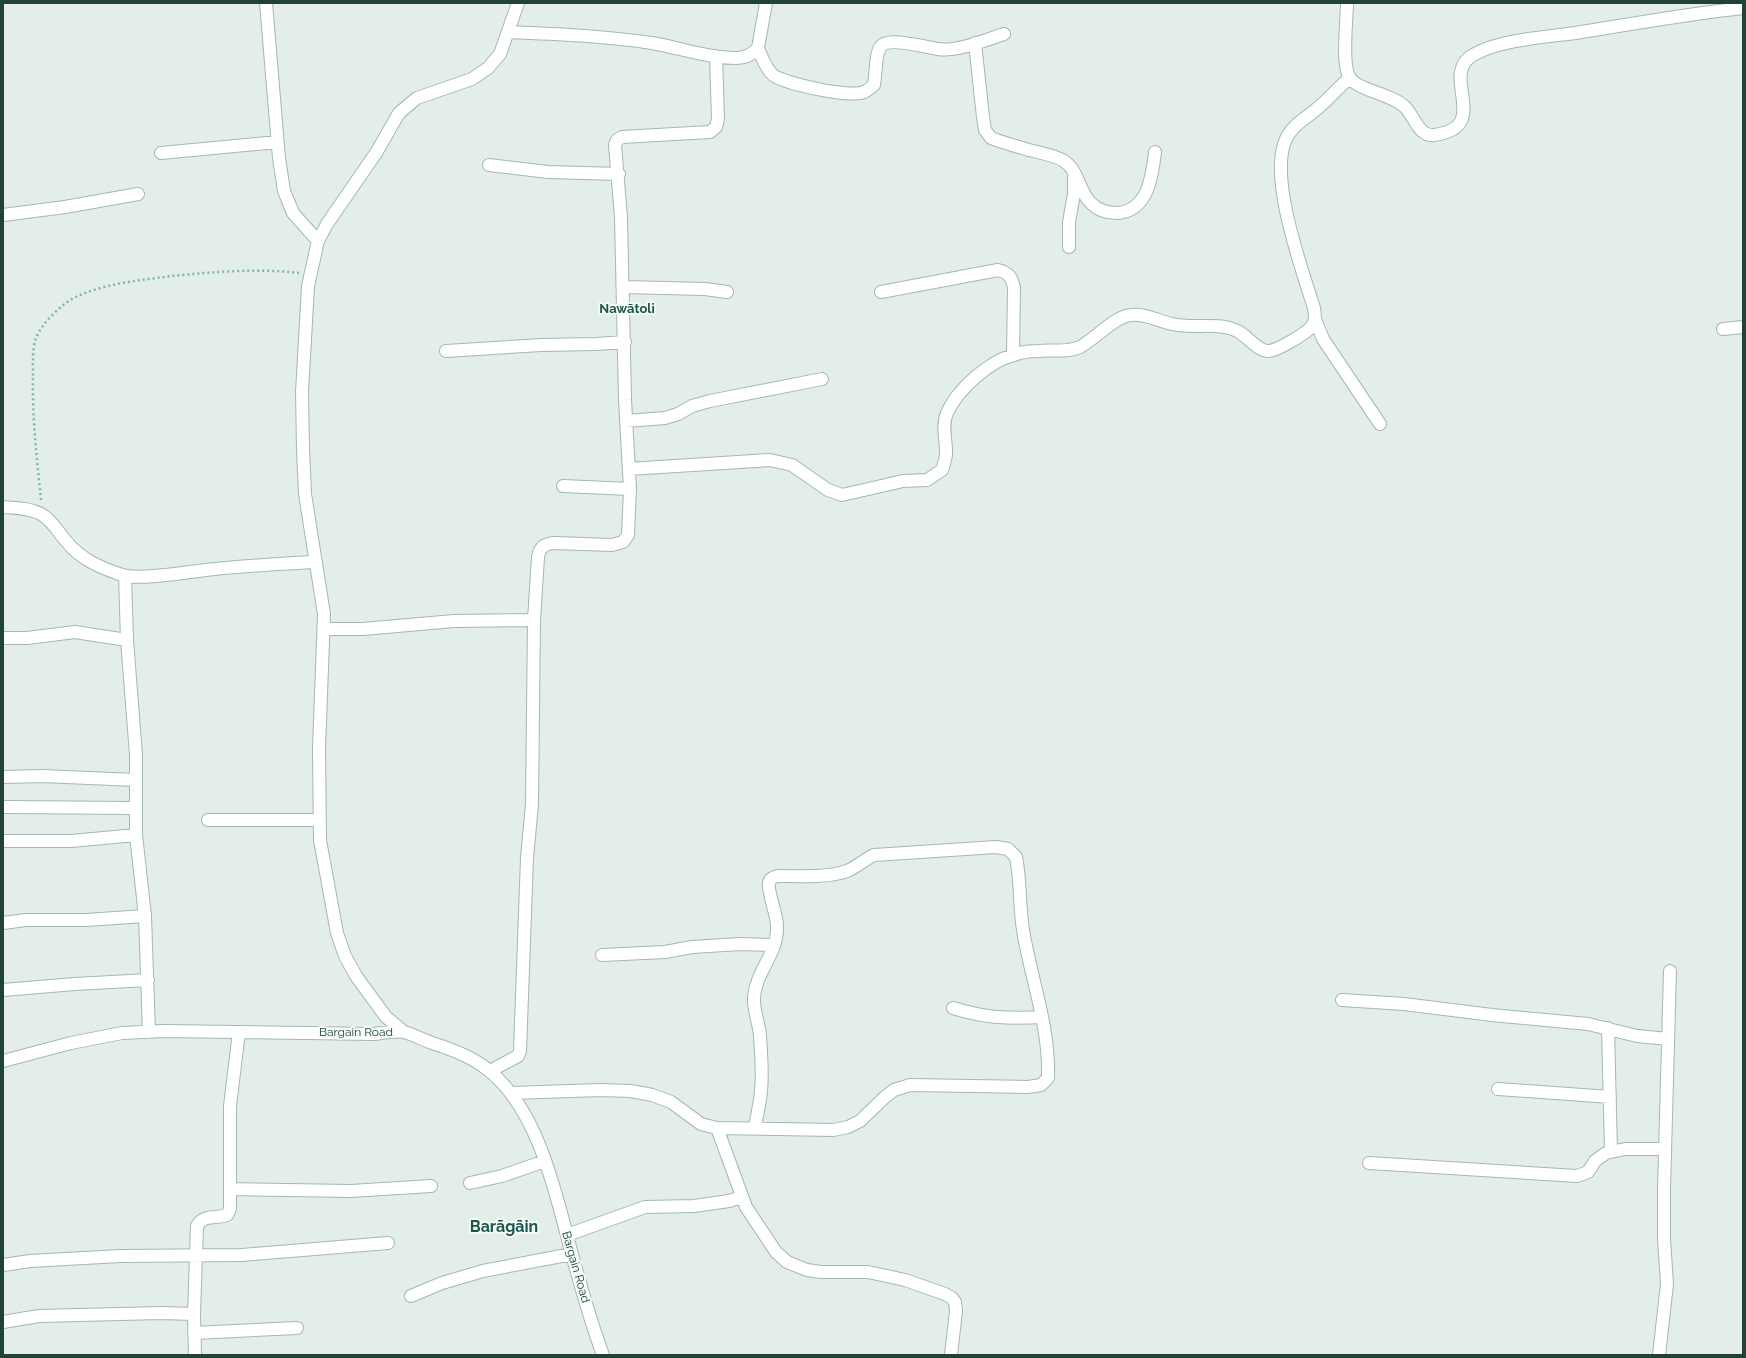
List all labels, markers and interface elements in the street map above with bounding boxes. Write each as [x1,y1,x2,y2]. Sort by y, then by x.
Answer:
district label: Nawātoli [599,301,655,316]
street label: Bargain Road [319,1025,393,1039]
district label: Barāgāin [470,1217,538,1236]
street label: Bargain Road [559,1230,593,1304]

